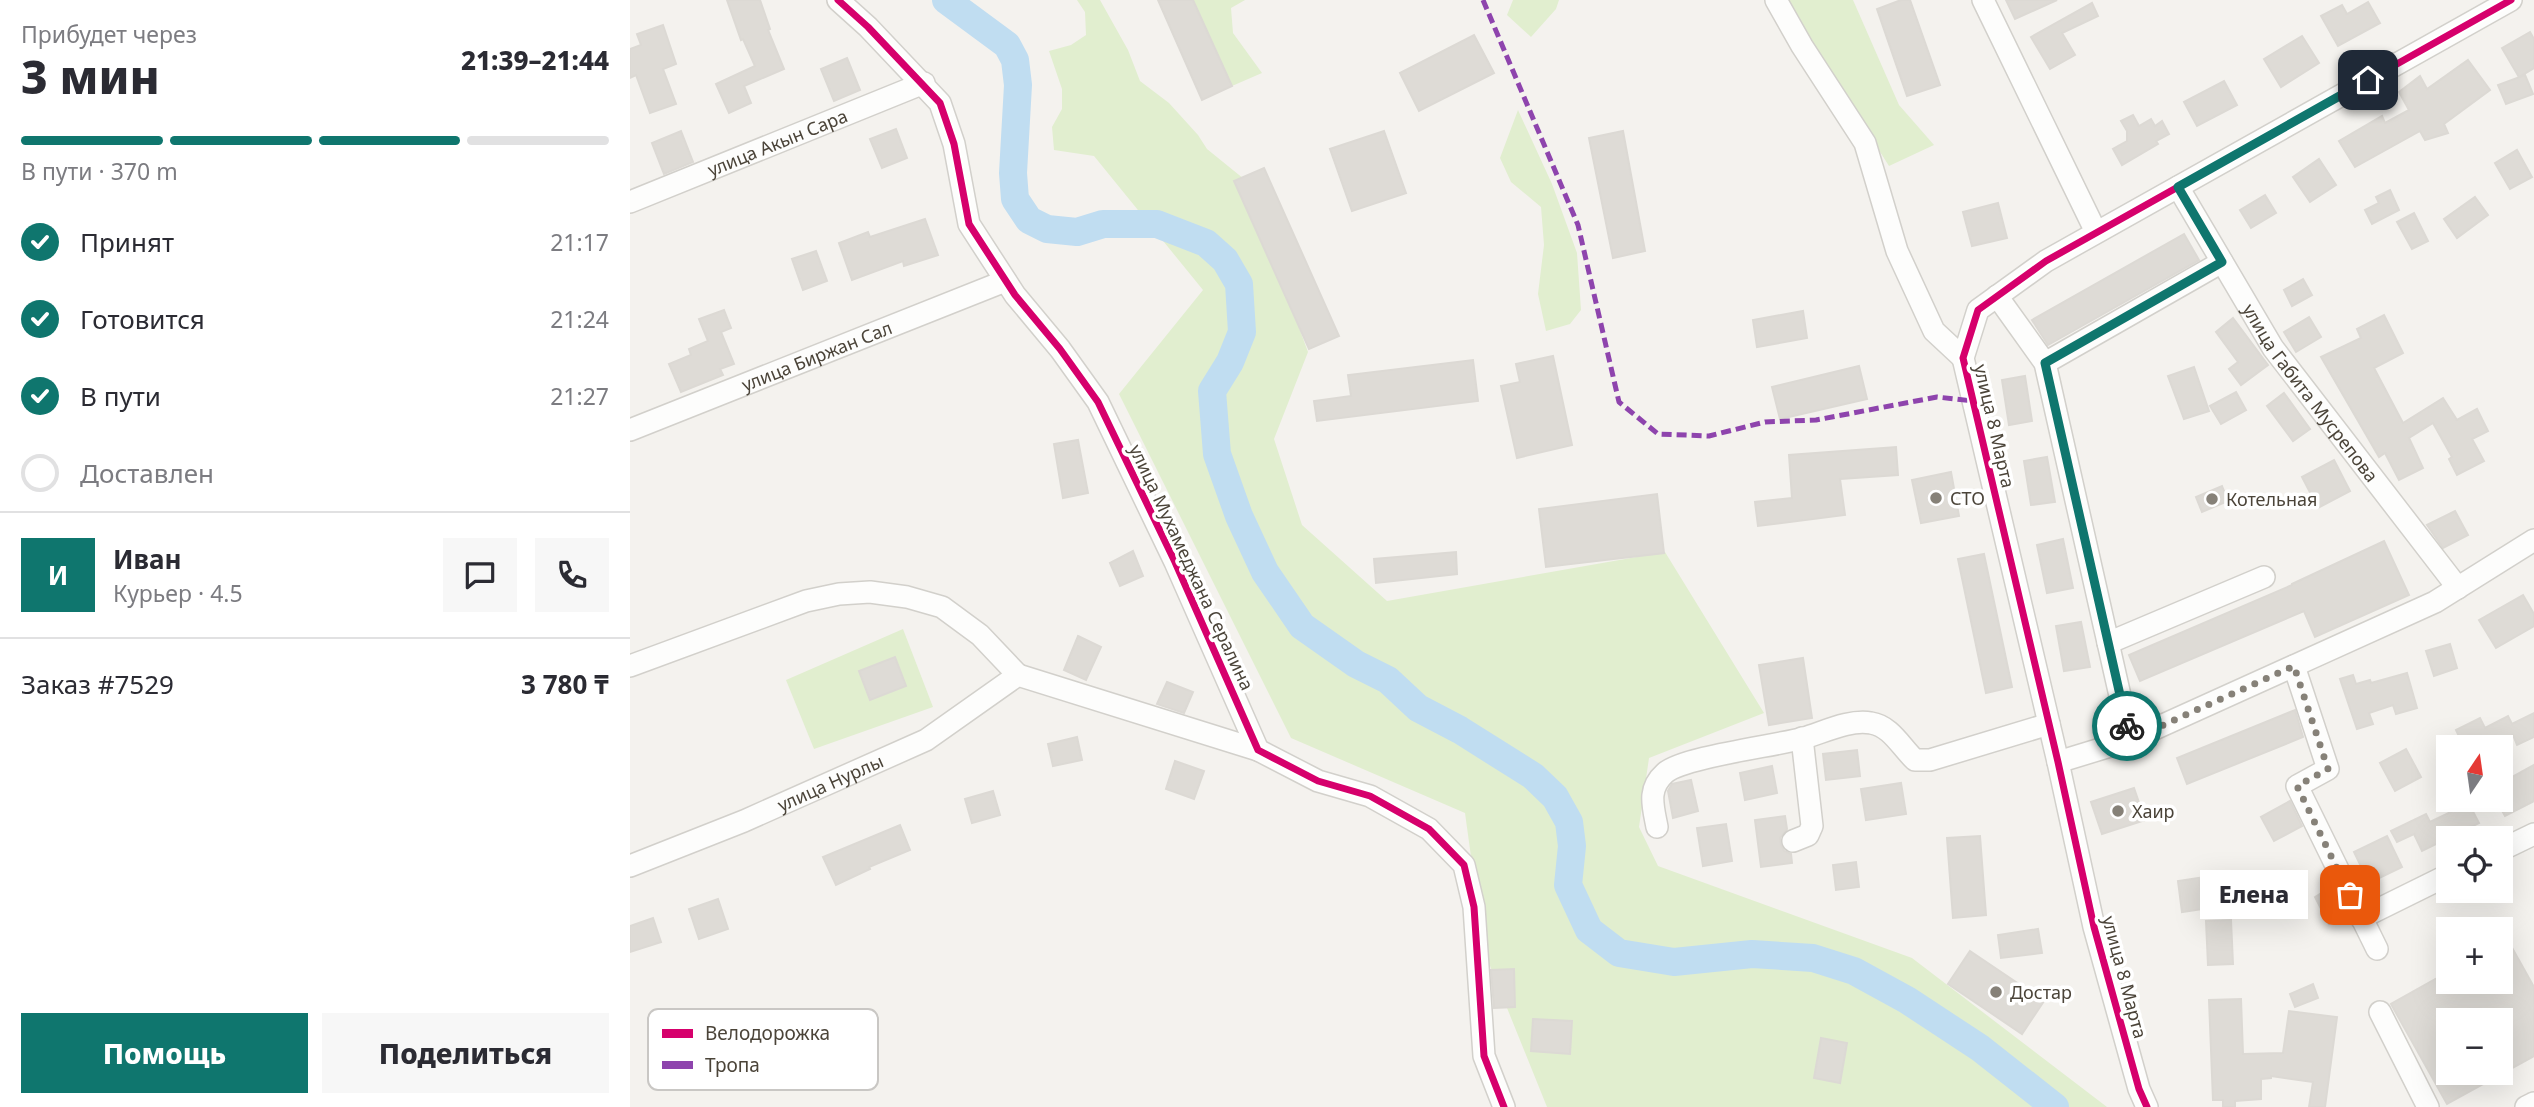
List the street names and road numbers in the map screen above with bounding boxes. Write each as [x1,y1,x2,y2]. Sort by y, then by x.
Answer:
street label: улица Акын Сара [704,103,851,181]
street label: улица Габита Мусрепова [2237,299,2384,487]
street label: улица Биржан Сал [738,315,895,396]
street label: улица 8 Марта [1969,362,2021,490]
street label: улица Мухамеджана Сералина [1124,440,1260,694]
street label: улица Нурлы [774,749,887,817]
street label: улица 8 Марта [2097,913,2153,1041]

